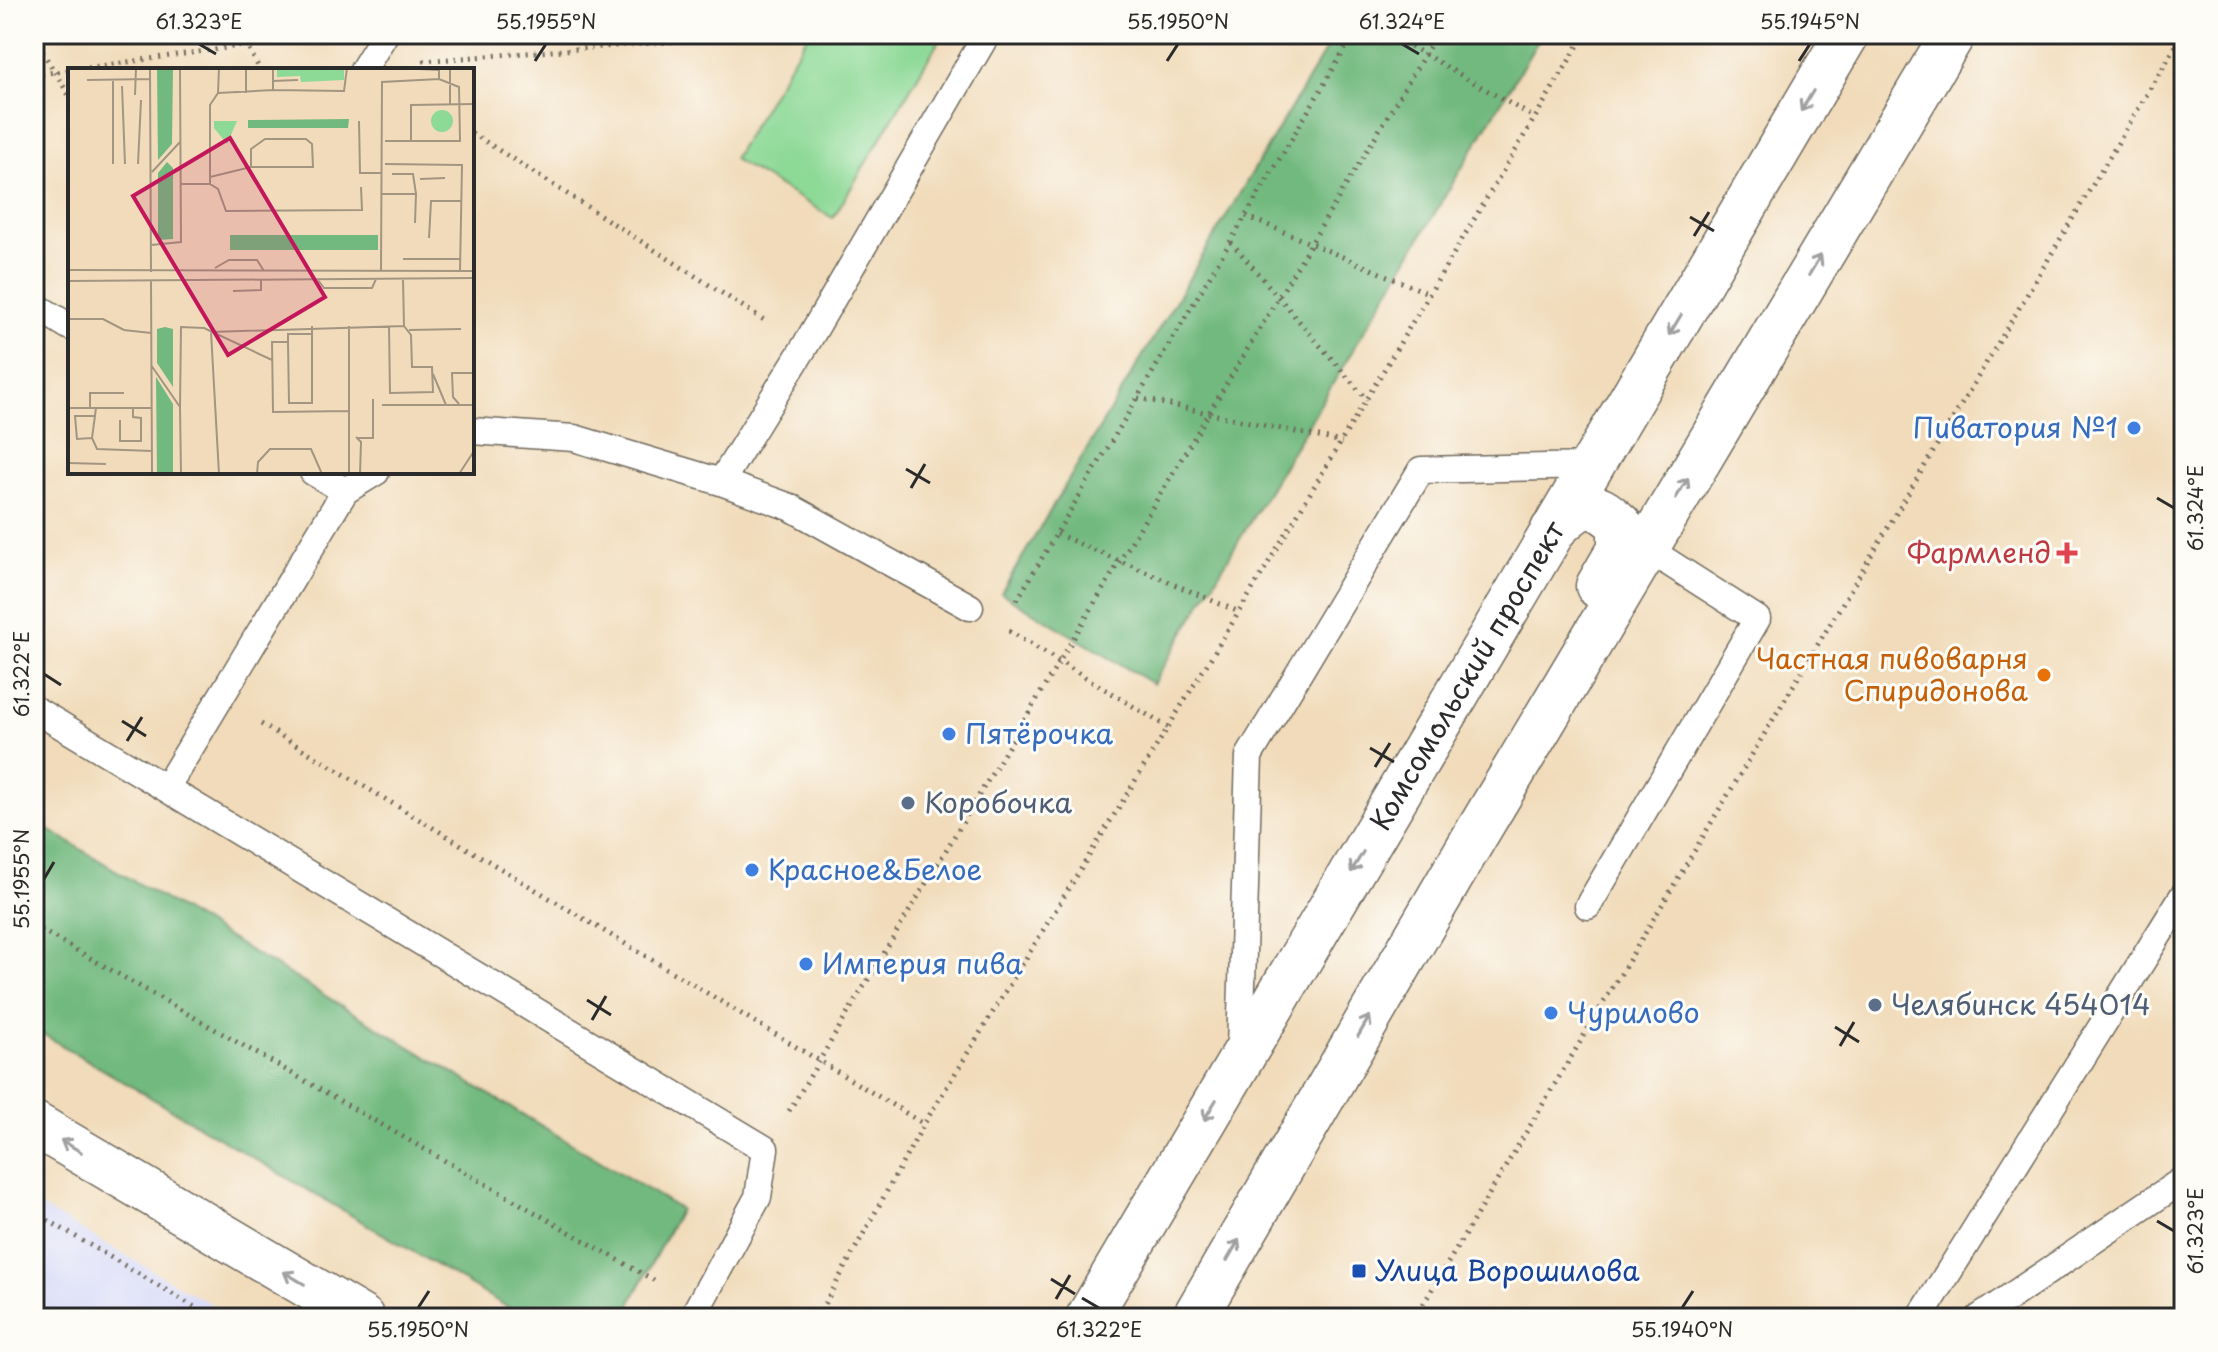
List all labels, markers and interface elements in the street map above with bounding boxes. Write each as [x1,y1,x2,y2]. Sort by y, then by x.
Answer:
text: 61.323°E [155,6,243,36]
text: 55.1955°N [496,6,596,36]
text: 55.1950°N [1127,6,1229,36]
text: 61.324°E [1359,6,1445,36]
text: 55.1945°N [1760,6,1860,36]
inset map [68,68,474,474]
one-way arrow [1799,89,1815,112]
one-way arrow [1807,254,1823,277]
one-way arrow [1667,313,1683,336]
place label: Пиватория №1 [1913,405,2118,448]
marker: Пиватория №1 [2125,419,2143,437]
text: 61.324°E [2180,465,2210,551]
one-way arrow [1674,477,1690,500]
street label: Комсомольский проспект [1358,512,1575,838]
place label: Фармленд [1907,530,2051,573]
marker: Фармленд [2058,544,2076,562]
text: 61.322°E [6,631,36,717]
place label: Частная пивоварня Спиридонова [1756,636,2029,711]
marker: Частная пивоварня Спиридонова [2035,666,2053,684]
place label: Пятёрочка [965,711,1114,754]
marker: Пятёрочка [940,725,958,743]
place label: Коробочка [924,780,1072,823]
marker: Коробочка [899,794,917,812]
text: 55.1955°N [6,829,36,929]
place label: Красное&Белое [768,847,982,890]
one-way arrow [1349,850,1365,873]
marker: Красное&Белое [743,861,761,879]
place label: Империя пива [822,941,1023,984]
marker: Империя пива [797,955,815,973]
place label: Челябинск 454014 [1891,982,2150,1025]
place label: Чурилово [1567,990,1700,1033]
marker: Челябинск 454014 [1866,996,1884,1014]
marker: Чурилово [1542,1004,1560,1022]
one-way arrow [1356,1015,1372,1038]
one-way arrow [1202,1098,1218,1121]
one-way arrow [60,1138,83,1154]
text: 61.323°E [2180,1187,2210,1275]
one-way arrow [1226,1239,1241,1263]
place label: Улица Ворошилова [1375,1248,1640,1291]
marker: Улица Ворошилова [1350,1262,1368,1280]
one-way arrow [283,1270,307,1285]
text: 55.1950°N [367,1314,469,1344]
text: 61.322°E [1056,1314,1142,1344]
text: 55.1940°N [1631,1314,1733,1344]

